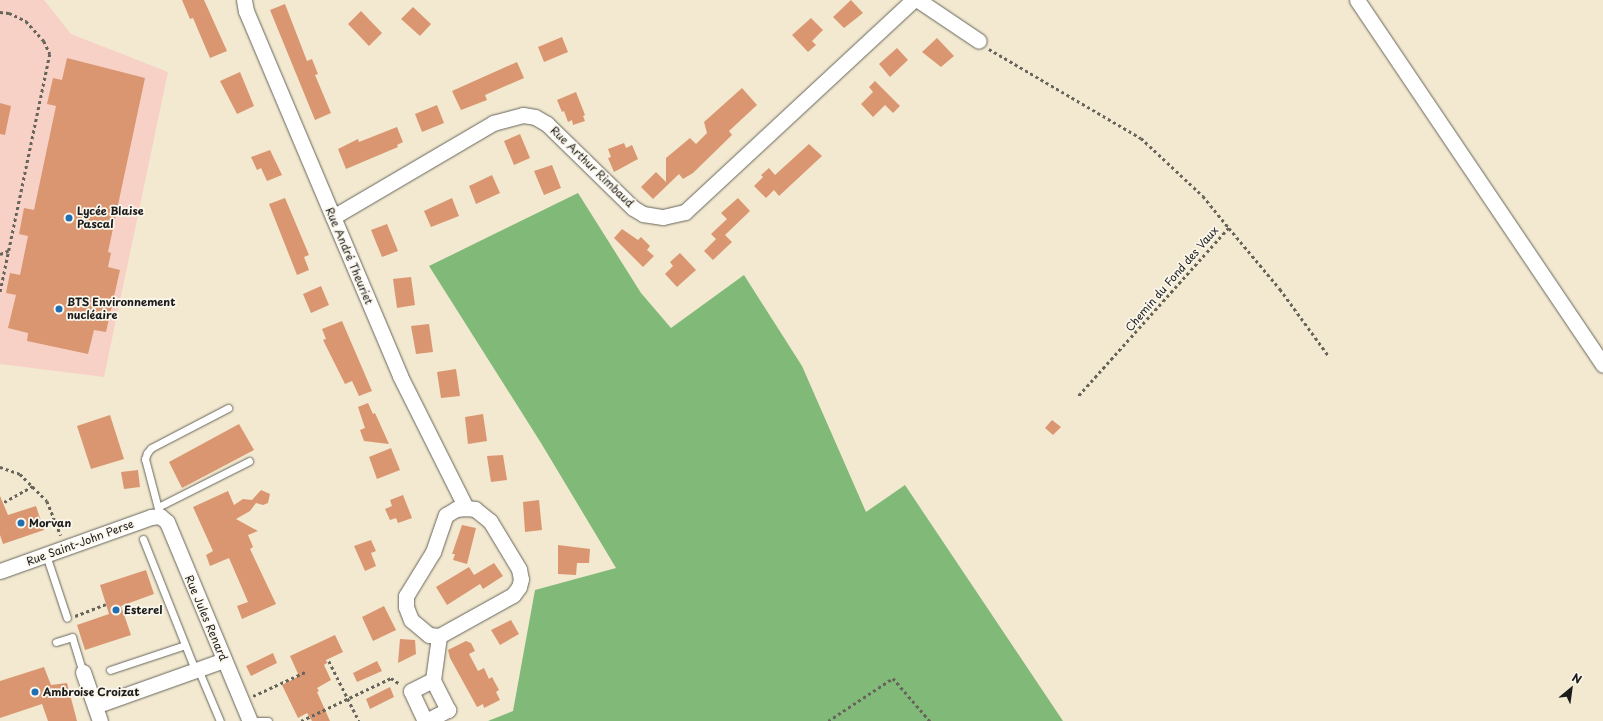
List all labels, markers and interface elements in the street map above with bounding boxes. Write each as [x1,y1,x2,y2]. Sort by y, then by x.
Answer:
street label: Rue Arthur Rimbaud [548,124,636,210]
place label: Lycée Blaise Pascal [77,205,145,231]
street label: Rue André Theuriet [323,205,375,307]
marker: Lycée Blaise Pascal [64,213,74,223]
street label: Chemin du Fond des Vaux [1123,224,1221,334]
place label: BTS Environnement nucléaire [67,296,175,322]
marker: BTS Environnement nucléaire [54,304,64,314]
place label: Morvan [29,516,71,530]
street label: Rue Saint-John Perse [24,517,136,569]
marker: Morvan [16,518,26,528]
street label: Rue Jules Renard [182,573,230,663]
place label: Esterel [124,603,162,617]
marker: Esterel [111,605,121,615]
north arrow [1551,669,1591,709]
text: N [1569,669,1585,688]
place label: Ambroise Croizat [43,685,140,699]
marker: Ambroise Croizat [30,687,40,697]

